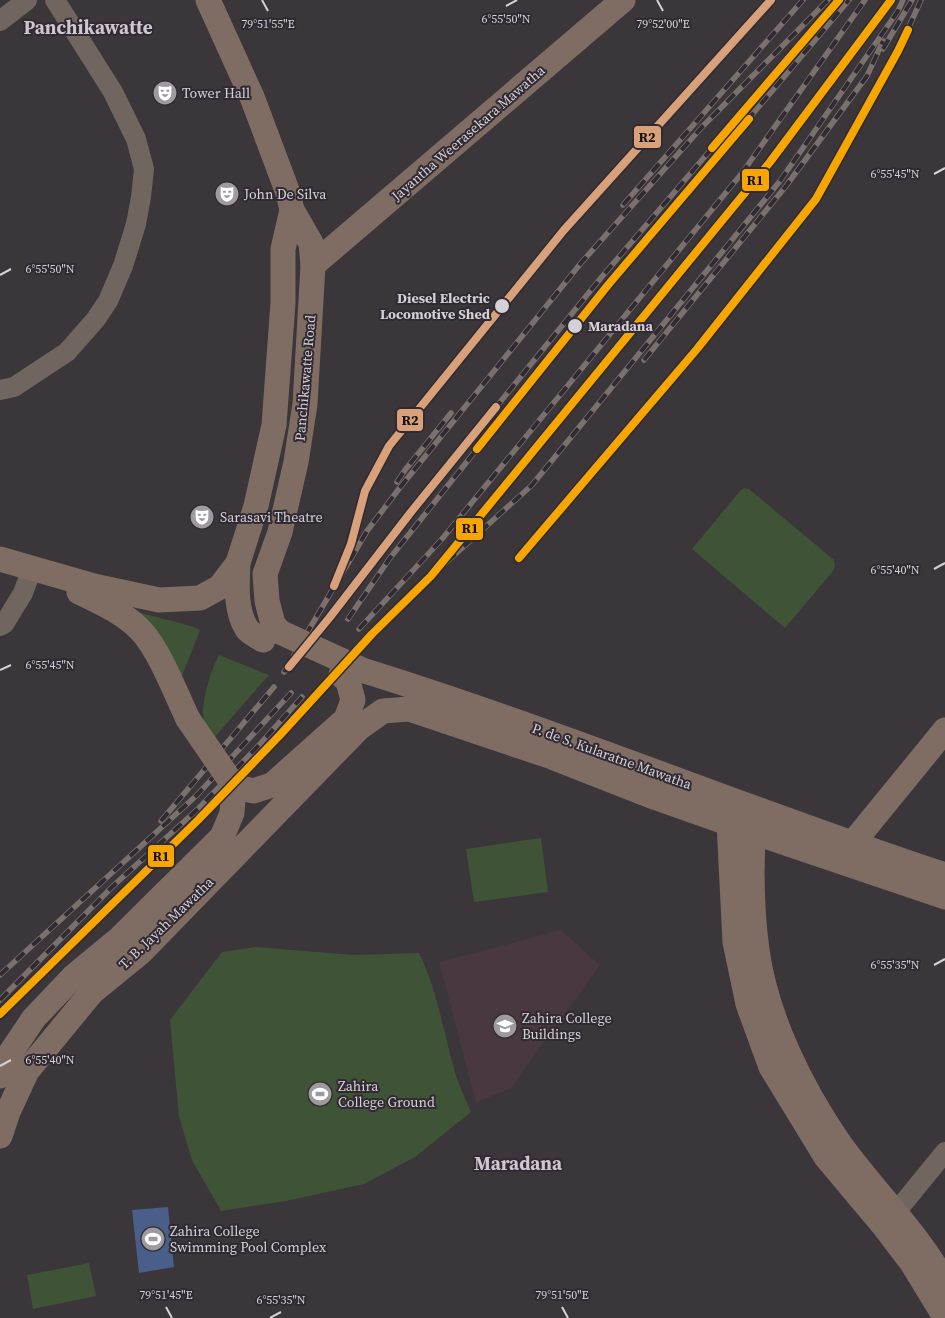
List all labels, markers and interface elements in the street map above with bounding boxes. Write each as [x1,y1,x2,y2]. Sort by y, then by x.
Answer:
text: 6°55'50"N [481,11,531,27]
district label: Panchikawatte [23,14,153,40]
text: 79°51'55"E [241,16,295,32]
text: 79°52'00"E [636,16,690,32]
street label: Jayantha Weerasekara Mawatha [386,60,550,206]
theatre icon: Tower Hall [152,80,178,106]
place label: Tower Hall [182,83,250,103]
line badge: R2 [633,125,662,149]
text: R2 [638,127,656,147]
text: 6°55'45"N [870,166,920,182]
line badge: R1 [741,168,770,192]
text: R1 [746,170,764,190]
theatre icon: John De Silva [214,181,240,207]
place label: John De Silva [243,184,327,204]
text: 6°55'50"N [25,261,75,277]
place label: Diesel Electric Locomotive Shed [380,288,491,324]
marker: Diesel Electric Locomotive Shed [493,297,511,315]
street label: Panchikawatte Road [290,314,320,442]
place label: Maradana [588,316,653,336]
marker: Maradana [566,317,584,335]
line badge: R2 [396,408,424,432]
text: R2 [401,410,419,430]
theatre icon: Sarasavi Theatre [189,504,215,530]
place label: Sarasavi Theatre [220,507,323,527]
line badge: R1 [455,517,484,541]
text: R1 [461,518,479,538]
text: 6°55'40"N [870,562,920,578]
text: 6°55'45"N [25,657,75,673]
street label: P. de S. Kularatne Mawatha [529,718,695,795]
line badge: R1 [147,844,175,868]
text: R1 [152,846,170,866]
street label: T. B. Jayah Mawatha [114,872,219,974]
text: 6°55'35"N [870,957,920,973]
place label: Zahira College Buildings [522,1008,612,1044]
school or university icon: Zahira College Buildings [492,1013,518,1039]
text: 6°55'40"N [25,1052,75,1068]
place label: Zahira College Ground [338,1076,435,1112]
sports icon: Zahira College Ground [307,1081,333,1107]
district label: Maradana [474,1150,563,1176]
place label: Zahira College Swimming Pool Complex [170,1221,327,1257]
sports icon: Zahira College Swimming Pool Complex [140,1226,166,1252]
text: 79°51'45"E [139,1287,193,1303]
text: 79°51'50"E [535,1287,589,1303]
text: 6°55'35"N [256,1292,306,1308]

